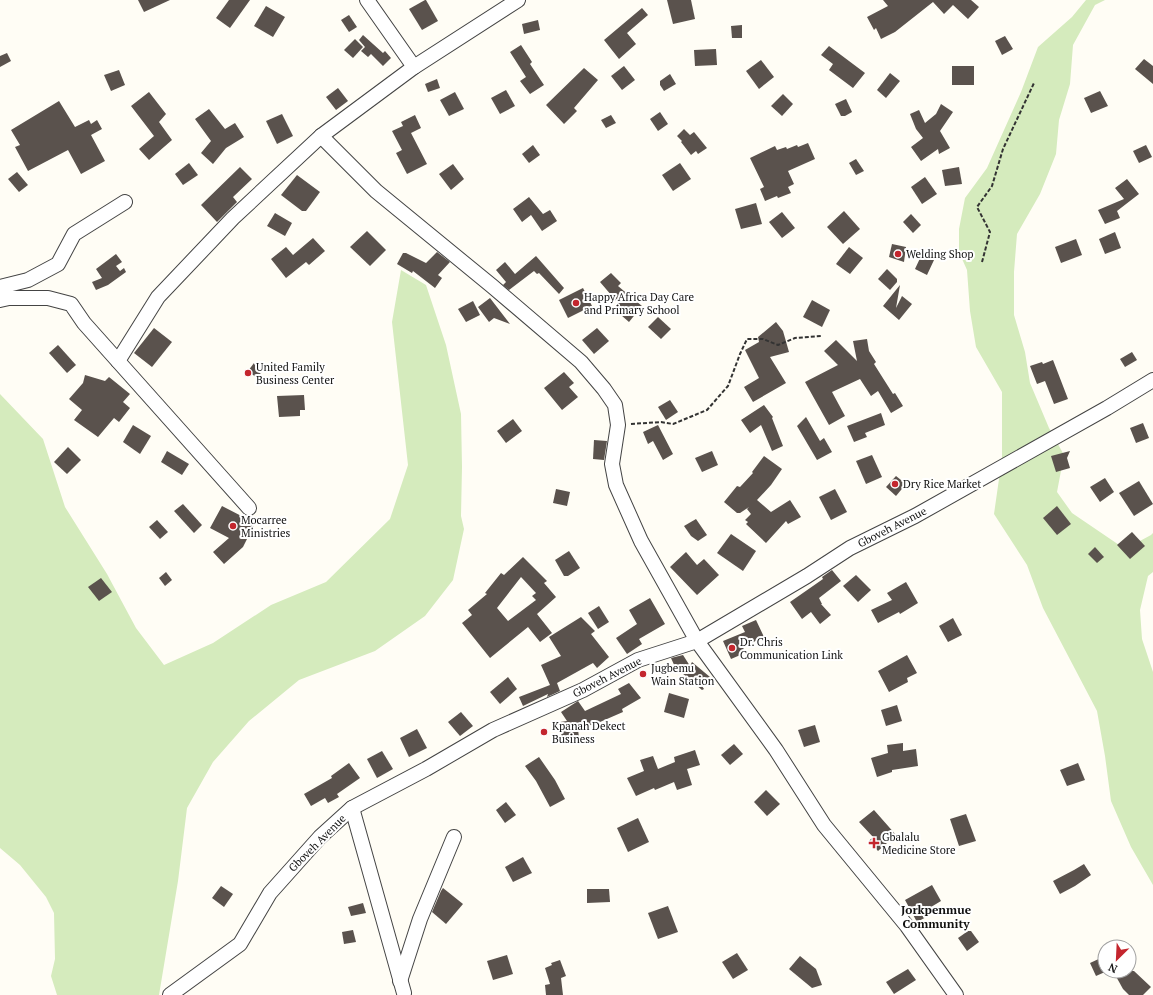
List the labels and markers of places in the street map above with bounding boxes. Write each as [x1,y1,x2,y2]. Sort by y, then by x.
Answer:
place label: Welding Shop [906,247,973,261]
marker: Welding Shop [893,249,903,259]
place label: Happy Africa Day Care and Primary School [584,290,694,317]
marker: Happy Africa Day Care and Primary School [571,298,581,308]
place label: United Family Business Center [256,360,335,387]
marker: United Family Business Center [243,368,253,378]
place label: Dry Rice Market [903,477,981,491]
marker: Dry Rice Market [890,479,900,489]
place label: Mocarree Ministries [241,513,291,540]
marker: Mocarree Ministries [228,521,238,531]
place label: Dr. Chris Communication Link [740,635,843,662]
marker: Dr. Chris Communication Link [727,643,737,653]
place label: Jugbemu Wain Station [651,661,715,688]
marker: Jugbemu Wain Station [638,669,648,679]
place label: Kpanah Dekect Business [552,719,626,746]
marker: Kpanah Dekect Business [539,727,549,737]
place label: Gbalalu Medicine Store [882,830,956,857]
marker: Gbalalu Medicine Store [869,838,879,848]

